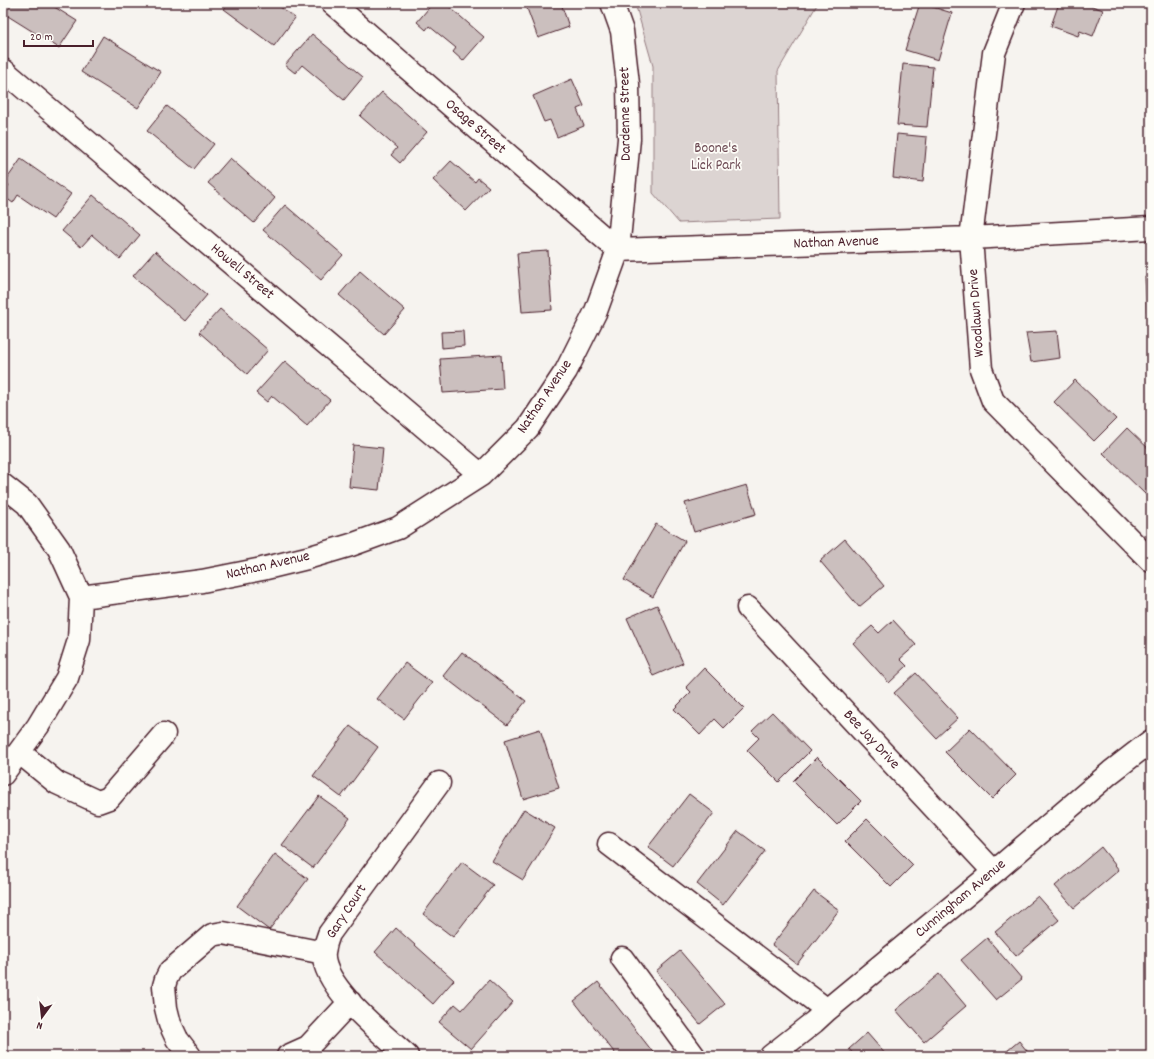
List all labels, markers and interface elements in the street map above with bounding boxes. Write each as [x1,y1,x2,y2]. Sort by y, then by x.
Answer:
scale bar [24,22,93,48]
text: 20 m [30,29,53,46]
street label: Dardenne Street [614,66,638,161]
street label: Osage Street [439,94,511,160]
park label: Boone's Lick Park [691,138,741,177]
street label: Nathan Avenue [793,231,879,255]
street label: Howell Street [205,239,279,306]
street label: Woodlawn Drive [963,268,991,358]
street label: Nathan Avenue [512,355,578,439]
street label: Nathan Avenue [224,546,312,586]
street label: Bee Jay Drive [837,705,905,775]
street label: Cunningham Avenue [911,854,1012,944]
street label: Gary Court [321,880,373,944]
north arrow [22,997,62,1037]
text: N [35,1016,45,1033]

